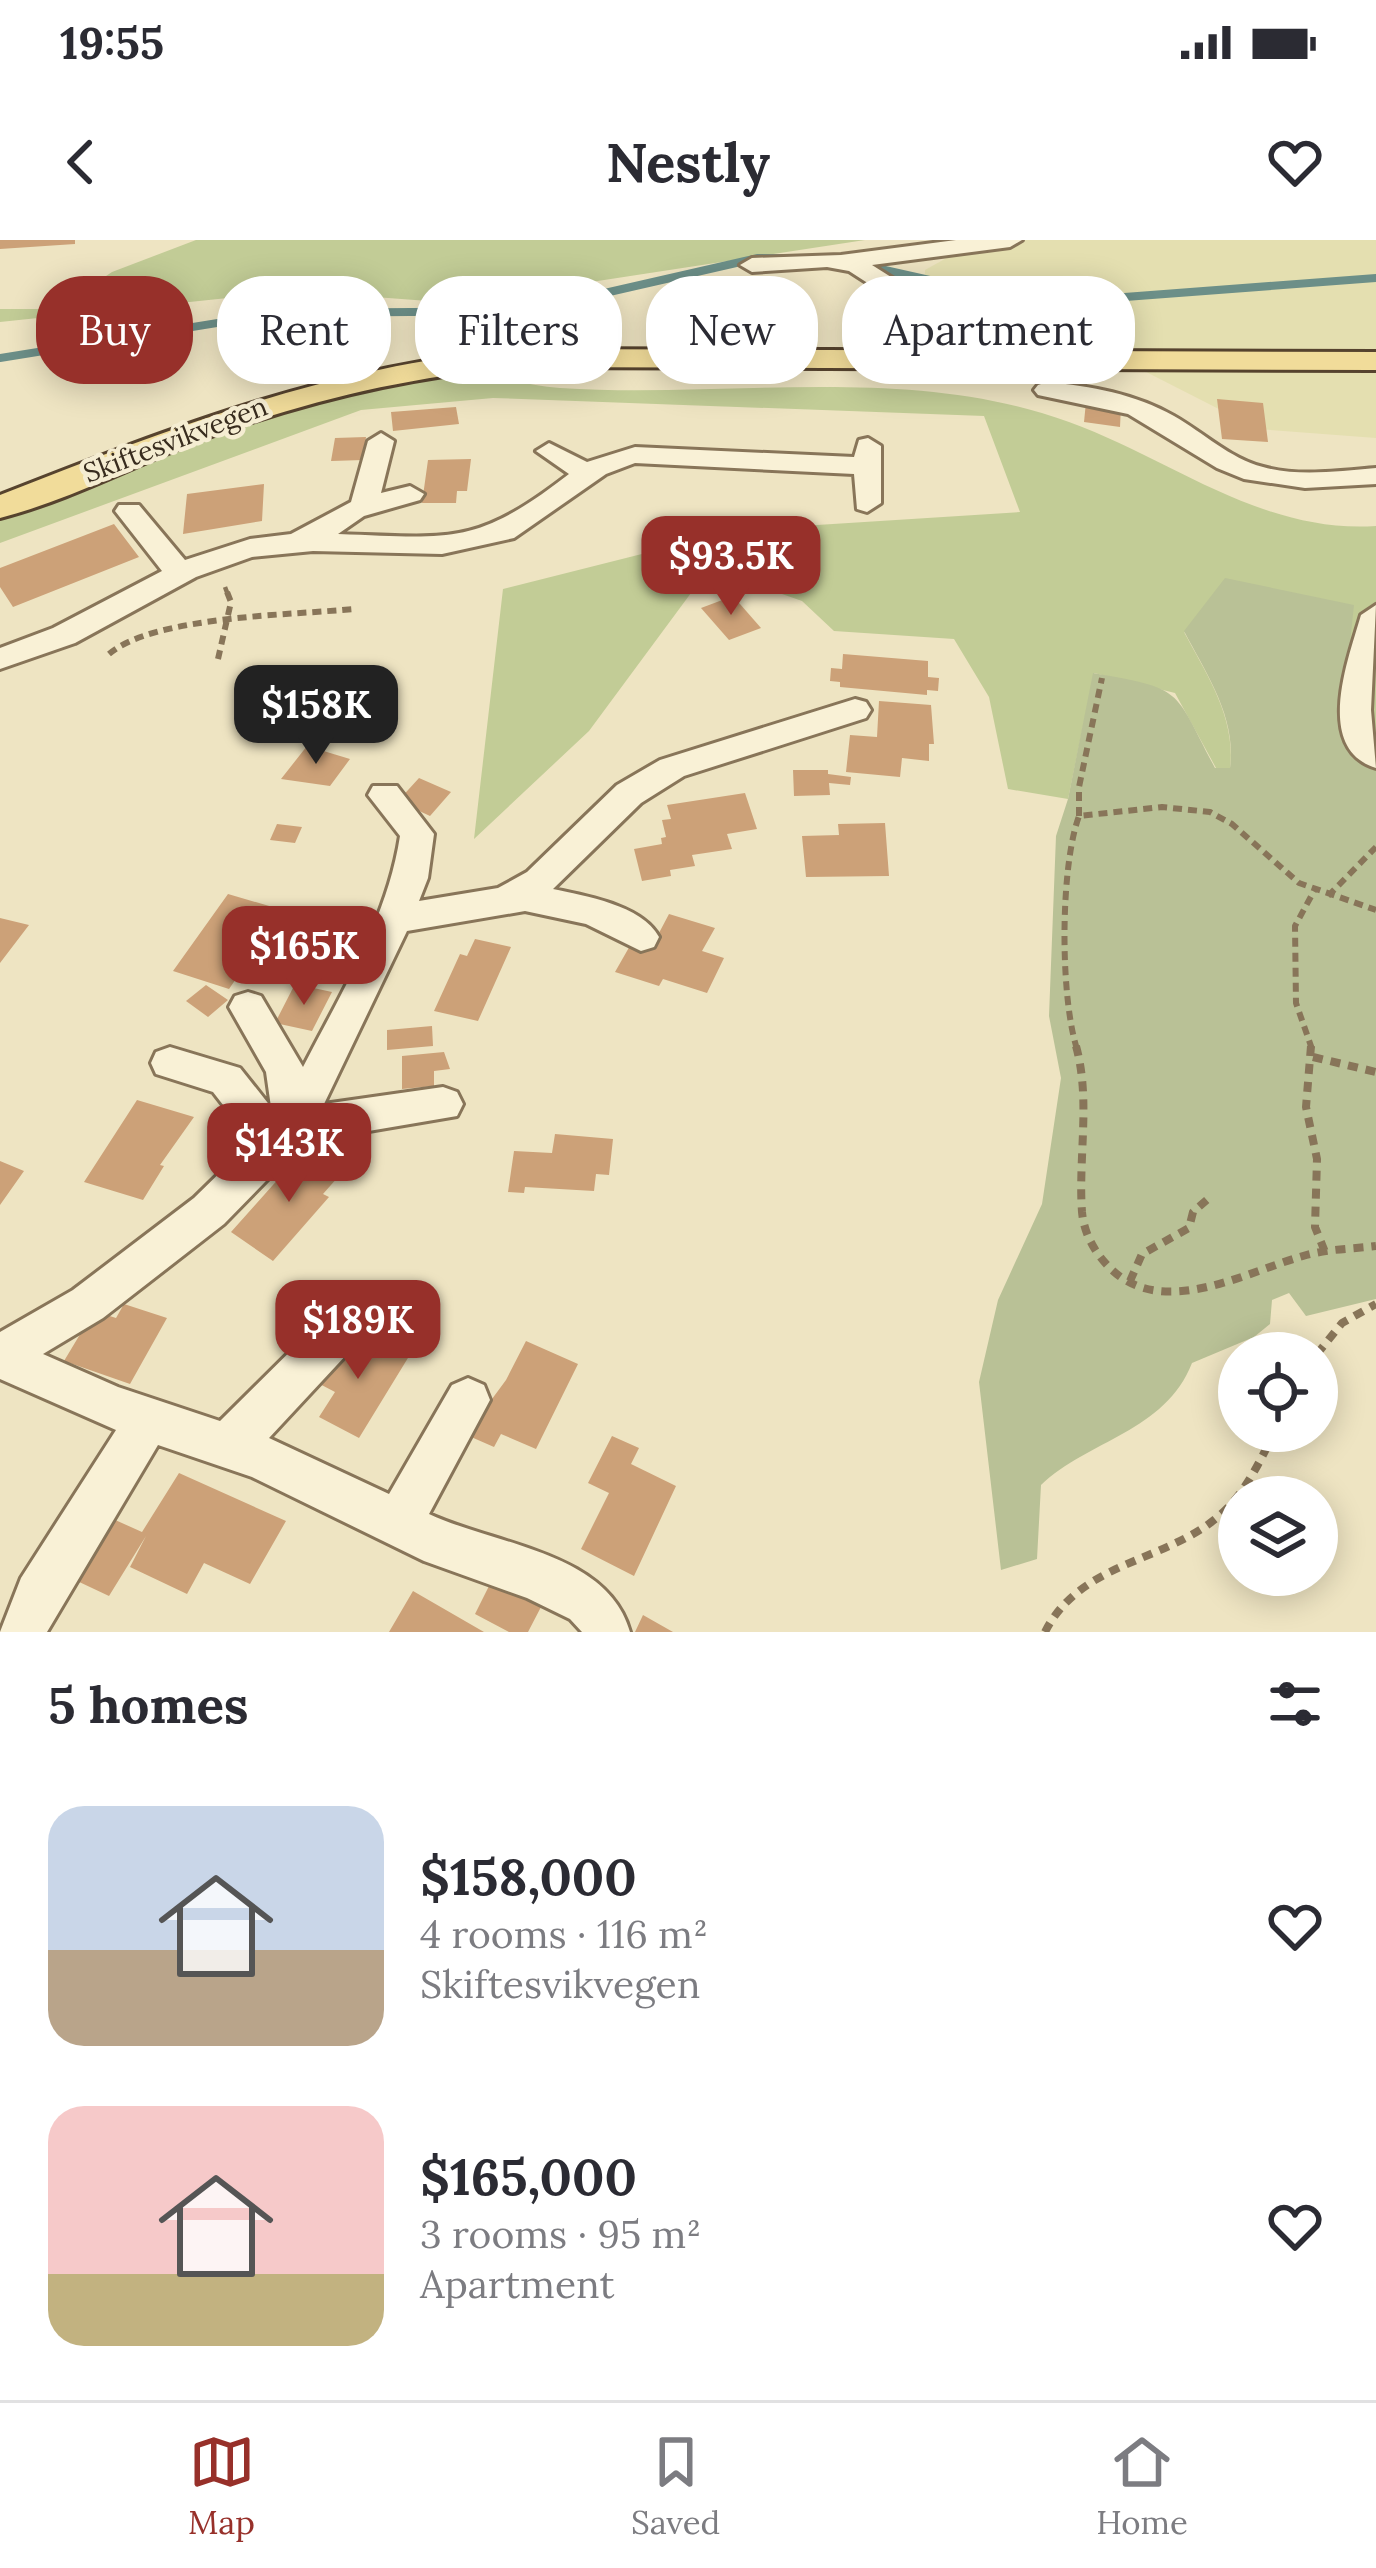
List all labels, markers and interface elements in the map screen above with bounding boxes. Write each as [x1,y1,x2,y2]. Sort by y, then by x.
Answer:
text: 19:55 [60,14,164,71]
text: Nestly [606,128,770,197]
icon: back [48,129,114,195]
icon: heart [1262,129,1328,195]
chip: Buy [36,276,193,384]
chip: Rent [217,276,391,384]
chip: Filters [415,276,622,384]
chip: New [646,276,818,384]
chip: Apartment [842,276,1135,384]
street label: Skiftesvikvegen [78,388,272,490]
pin: $93.5K [633,516,829,618]
text: $93.5K [668,530,794,580]
pin: $158K [232,665,400,767]
text: $158K [261,679,371,729]
pin: $165K [220,906,388,1008]
text: $165K [249,920,359,970]
pin: $143K [205,1103,373,1205]
text: $143K [234,1117,344,1167]
pin: $189K [274,1280,442,1382]
text: $189K [302,1294,414,1344]
map controls [1218,1332,1338,1596]
button: locate [1218,1332,1338,1452]
button: layers [1218,1476,1338,1596]
icon: filters [1262,1671,1328,1737]
text: 5 homes [48,1672,249,1737]
text: $158,000 [420,1844,637,1909]
icon: home [144,1854,288,1998]
icon: heart [1262,1893,1328,1959]
text: 4 rooms · 116 m² [420,1909,708,1959]
text: Skiftesvikvegen [420,1959,700,2009]
text: $165,000 [420,2144,637,2209]
icon: home [144,2154,288,2298]
icon: heart [1262,2193,1328,2259]
text: 3 rooms · 95 m² [420,2209,701,2259]
text: Apartment [420,2259,615,2309]
tab: Map [188,2429,255,2543]
tab: Saved [631,2429,720,2543]
tab: Home [1096,2429,1188,2543]

